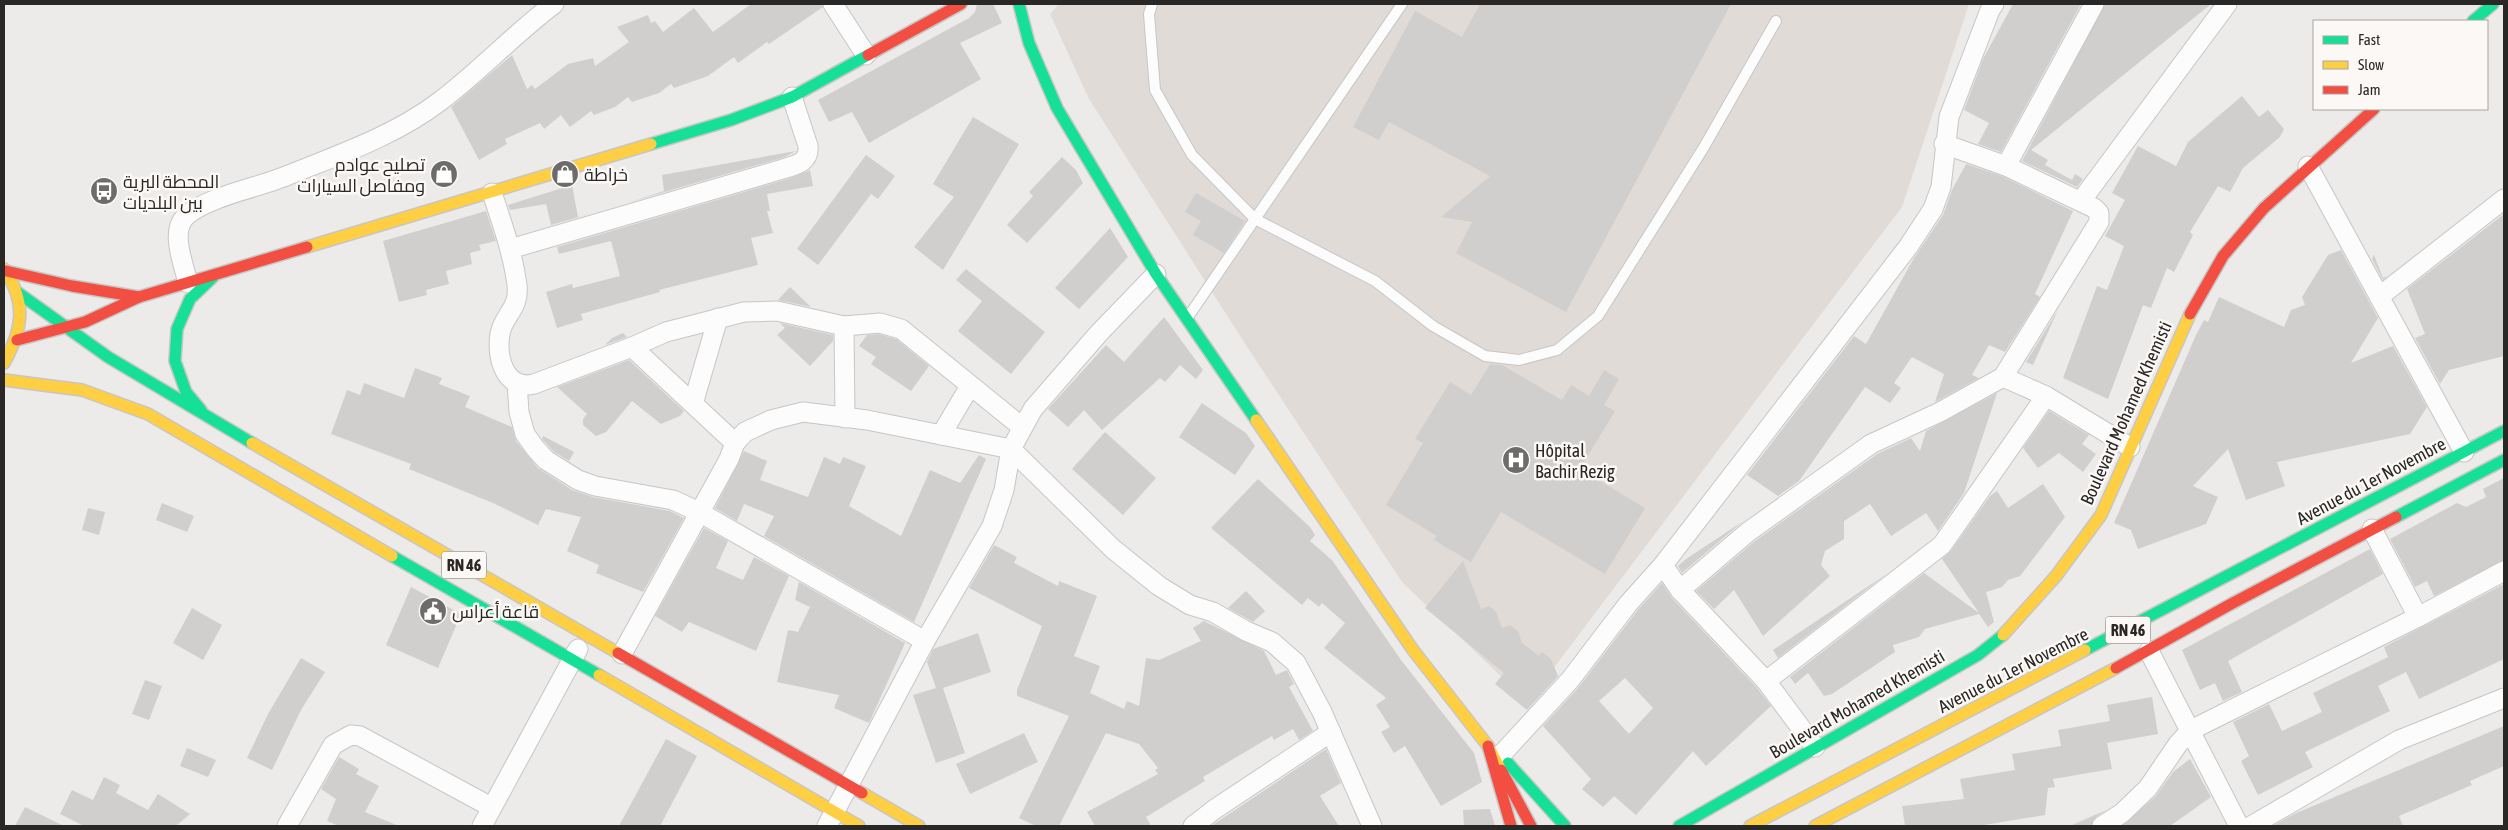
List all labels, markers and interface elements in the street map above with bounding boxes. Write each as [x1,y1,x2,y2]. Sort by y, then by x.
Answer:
legend [2313,20,2488,110]
text: Fast [2358,31,2380,48]
text: Slow [2358,56,2384,73]
text: Jam [2358,81,2381,98]
place label: تصليح عوادم ومفاصل السيارات [297,154,425,197]
shop icon: تصليح عوادم ومفاصل السيارات [429,159,459,189]
shop icon: خراطة [550,159,580,189]
place label: خراطة [584,164,628,186]
place label: المحطة البرية بين البلديات [123,171,219,214]
bus stop icon: المحطة البرية بين البلديات [89,176,119,206]
street label: Boulevard Mohamed Khemisti [2076,318,2176,508]
street label: Avenue du 1er Novembre [2293,433,2449,529]
place label: Hôpital Bachir Rezig [1535,440,1615,482]
hospital icon: Hôpital Bachir Rezig [1501,445,1531,475]
road number: RN 46 [442,552,486,578]
public building icon: قاعة أعراس [418,596,448,626]
place label: قاعة أعراس [452,601,539,623]
road number: RN 46 [2106,616,2150,644]
street label: Avenue du 1er Novembre [1934,623,2092,717]
street label: Boulevard Mohamed Khemisti [1766,645,1948,763]

